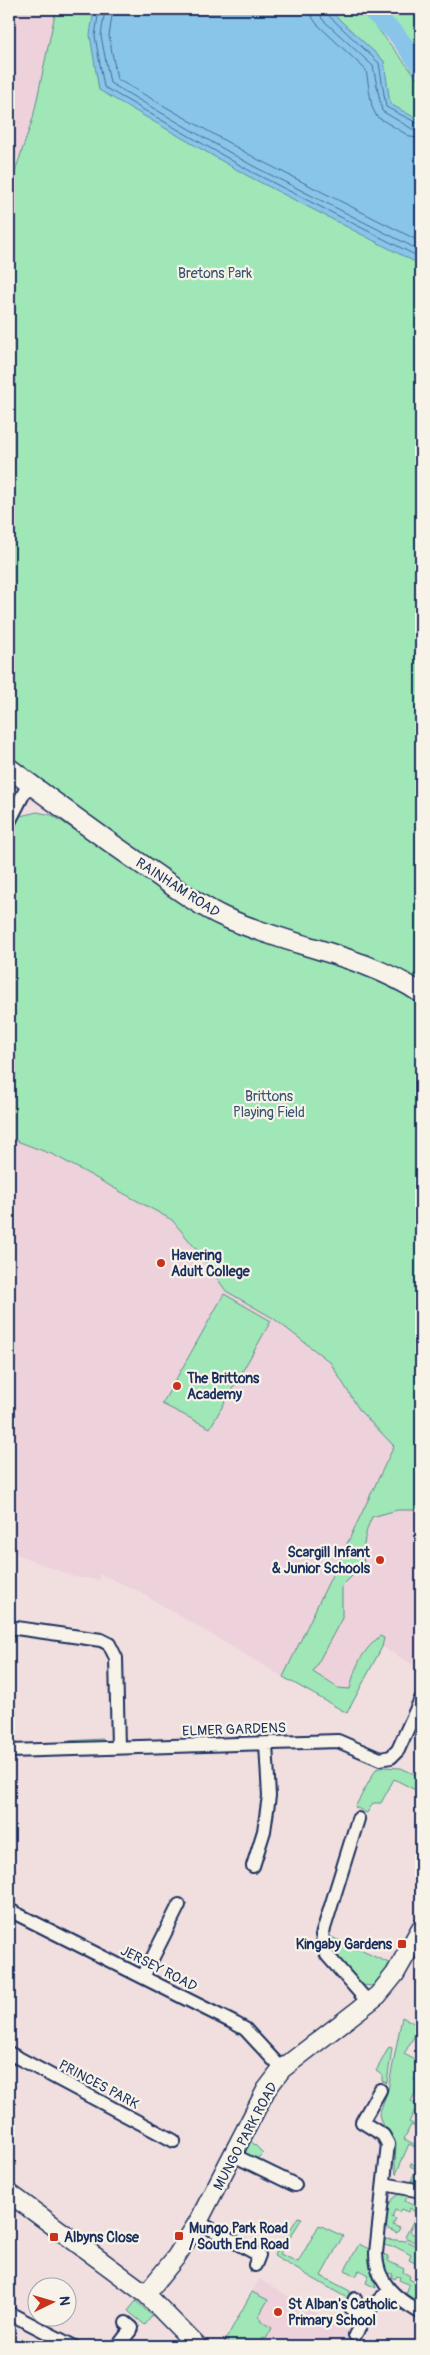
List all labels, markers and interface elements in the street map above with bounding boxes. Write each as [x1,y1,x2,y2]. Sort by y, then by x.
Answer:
park label: Bretons Park [178,265,252,282]
street label: RAINHAM ROAD [133,854,223,921]
park label: Brittons Playing Field [233,1088,305,1121]
place label: Havering Adult College [171,1247,251,1280]
marker: Havering Adult College [155,1257,167,1269]
place label: The Brittons Academy [186,1370,260,1403]
marker: The Brittons Academy [171,1380,183,1392]
place label: Scargill Infant & Junior Schools [272,1544,371,1577]
marker: Scargill Infant & Junior Schools [374,1554,386,1566]
street label: ELMER GARDENS [182,1719,286,1740]
place label: Kingaby Gardens [296,1936,393,1953]
marker: Kingaby Gardens [396,1938,408,1950]
street label: JERSEY ROAD [118,1942,200,1995]
street label: PRINCES PARK [56,2056,142,2113]
street label: MUNGO PARK ROAD [210,2079,281,2193]
place label: Mungo Park Road / South End Road [189,2220,289,2253]
place label: Albyns Close [64,2229,140,2246]
marker: Mungo Park Road / South End Road [173,2230,185,2242]
marker: Albyns Close [48,2231,60,2243]
north arrow [28,2278,78,2328]
text: N [56,2295,73,2306]
place label: St Alban's Catholic Primary School [288,2296,398,2329]
marker: St Alban's Catholic Primary School [272,2306,284,2318]

